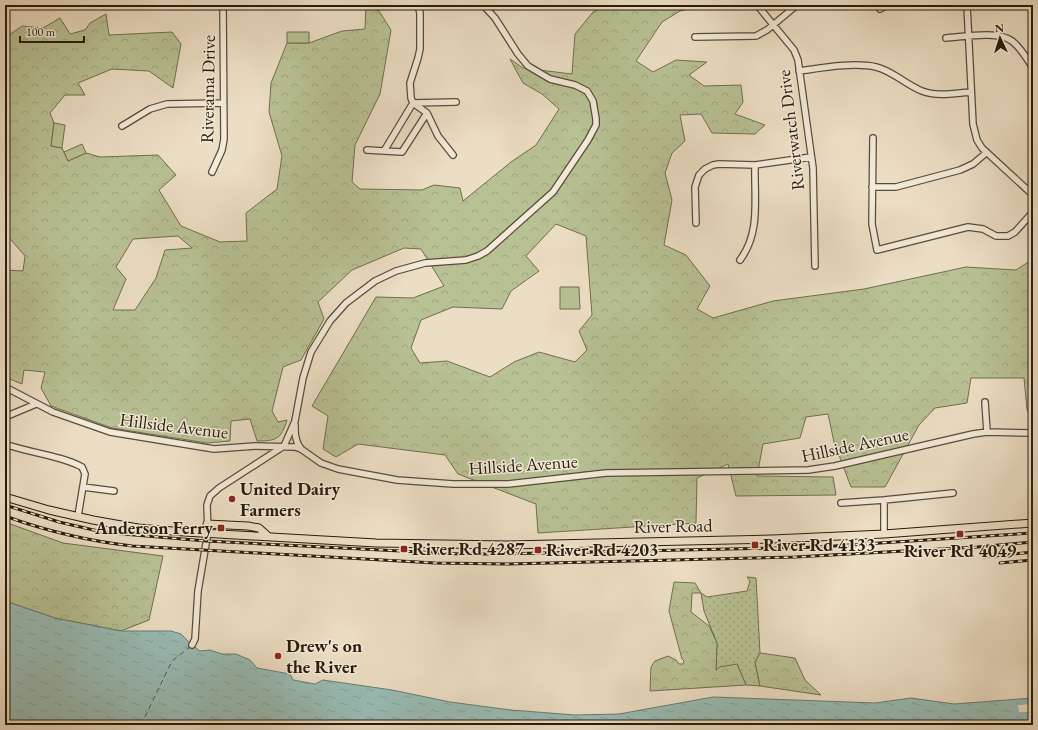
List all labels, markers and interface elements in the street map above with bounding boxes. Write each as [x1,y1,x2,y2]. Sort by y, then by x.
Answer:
scale bar [20,18,84,44]
north arrow [980,18,1020,58]
text: N [994,21,1004,35]
text: 100 m [26,24,56,40]
street label: Riverama Drive [195,35,220,143]
street label: Riverwatch Drive [772,68,809,192]
street label: Hillside Avenue [118,407,230,444]
street label: Hillside Avenue [799,422,911,467]
street label: Hillside Avenue [468,449,578,480]
place label: United Dairy Farmers [240,477,341,521]
marker: United Dairy Farmers [227,494,237,504]
street label: River Road [633,513,714,538]
place label: Anderson Ferry [94,516,213,539]
marker: Anderson Ferry [216,523,226,533]
marker: River Rd 4049 [955,529,965,539]
place label: River Rd 4133 [763,533,876,556]
place label: River Rd 4287 [412,537,525,560]
place label: River Rd 4203 [546,538,659,561]
place label: River Rd 4049 [904,539,1017,562]
marker: River Rd 4133 [750,540,760,550]
marker: River Rd 4287 [399,544,409,554]
marker: River Rd 4203 [533,545,543,555]
place label: Drew's on the River [286,634,362,678]
marker: Drew's on the River [273,651,283,661]

